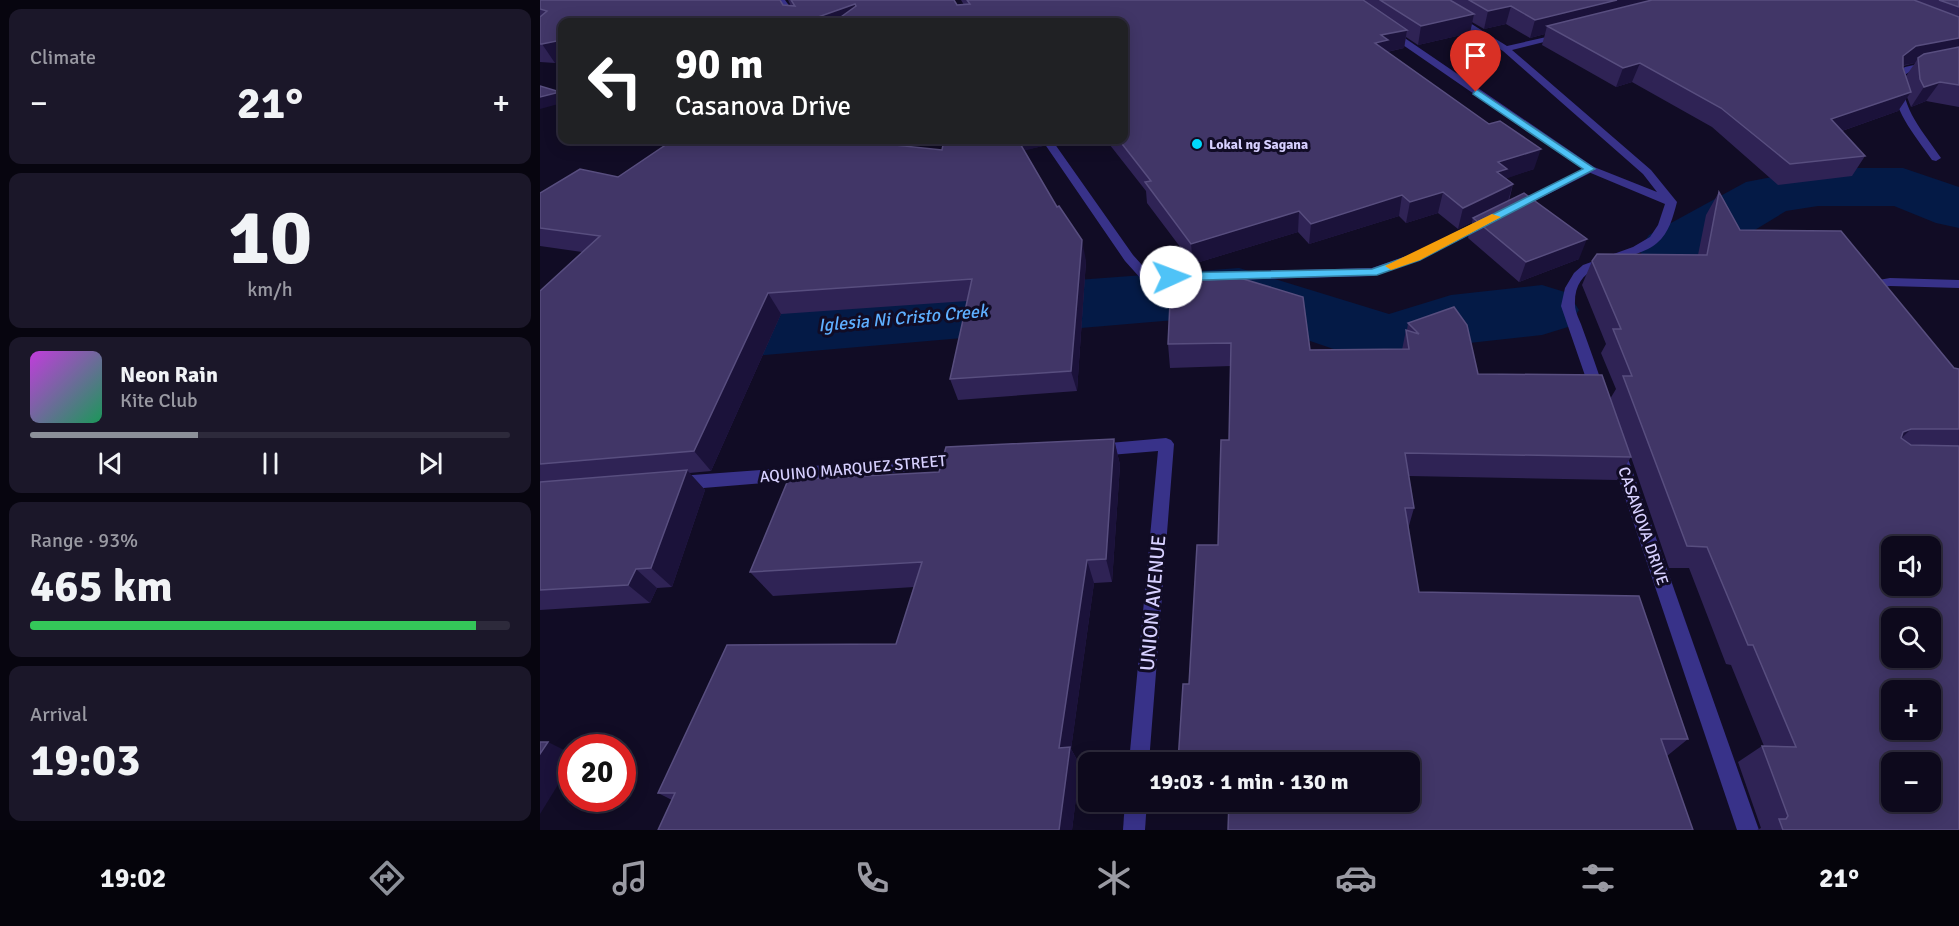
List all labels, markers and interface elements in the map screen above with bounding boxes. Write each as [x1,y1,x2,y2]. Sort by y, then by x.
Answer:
pin [1450,30,1501,92]
text: 90 m [675,39,764,90]
icon: arrive [1459,39,1492,72]
icon: left [576,42,654,120]
text: Climate [30,45,96,70]
text: 21° [237,76,303,131]
text: − [30,83,48,124]
text: + [492,83,510,124]
text: Casanova Drive [675,90,851,123]
place label: Lokal ng Sagana [1209,136,1308,153]
marker: Lokal ng Sagana [1190,137,1204,151]
text: 10 [228,190,312,286]
position arrow [1139,245,1203,309]
text: km/h [247,277,293,302]
water label: Iglesia Ni Cristo Creek [817,299,991,336]
text: Neon Rain [120,361,218,388]
text: Kite Club [120,388,198,413]
icon: previous [94,447,127,480]
icon: pause [254,447,287,480]
icon: next [414,447,447,480]
street label: AQUINO MARQUEZ STREET [759,451,947,487]
street label: CASANOVA DRIVE [1613,464,1673,588]
text: Range · 93% [30,528,138,553]
street label: UNION AVENUE [1135,534,1171,672]
map controls [1881,536,1941,812]
button: sound [1881,536,1941,596]
text: 465 km [30,559,173,614]
button: search [1881,608,1941,668]
button: + [1881,680,1941,740]
text: Arrival [30,702,88,727]
text: 19:03 [30,733,140,788]
speed limit sign: 20 [558,734,636,812]
button: − [1881,752,1941,812]
text: 19:03 · 1 min · 130 m [1149,768,1349,795]
icon: directions [366,857,408,899]
icon: music [609,857,651,899]
icon: phone [851,857,893,899]
icon: climate [1093,857,1135,899]
icon: car [1335,857,1377,899]
icon: filters [1577,857,1619,899]
text: 19:02 [100,862,166,895]
text: 21° [1819,862,1859,895]

